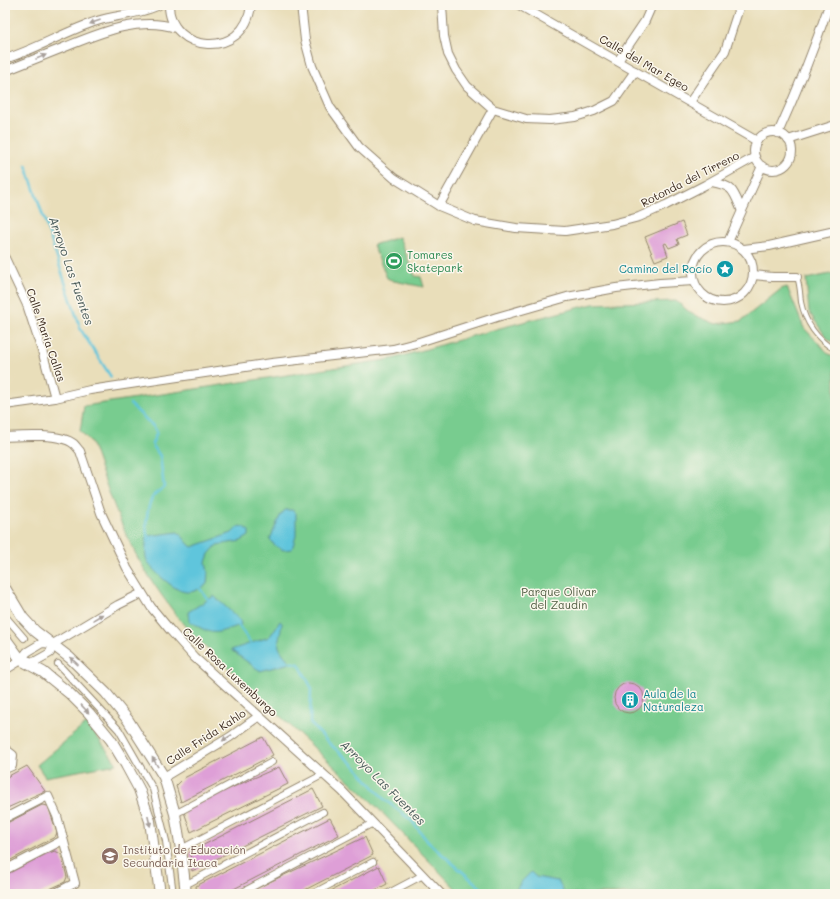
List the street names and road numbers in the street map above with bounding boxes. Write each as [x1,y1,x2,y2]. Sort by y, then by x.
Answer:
street label: Calle del Mar Egeo [597,31,692,95]
street label: Rotonda del Tirreno [638,147,742,210]
street label: Calle María Callas [23,286,70,384]
street label: Calle Rosa Luxemburgo [180,624,281,720]
street label: Calle Frida Kahlo [163,705,249,768]

